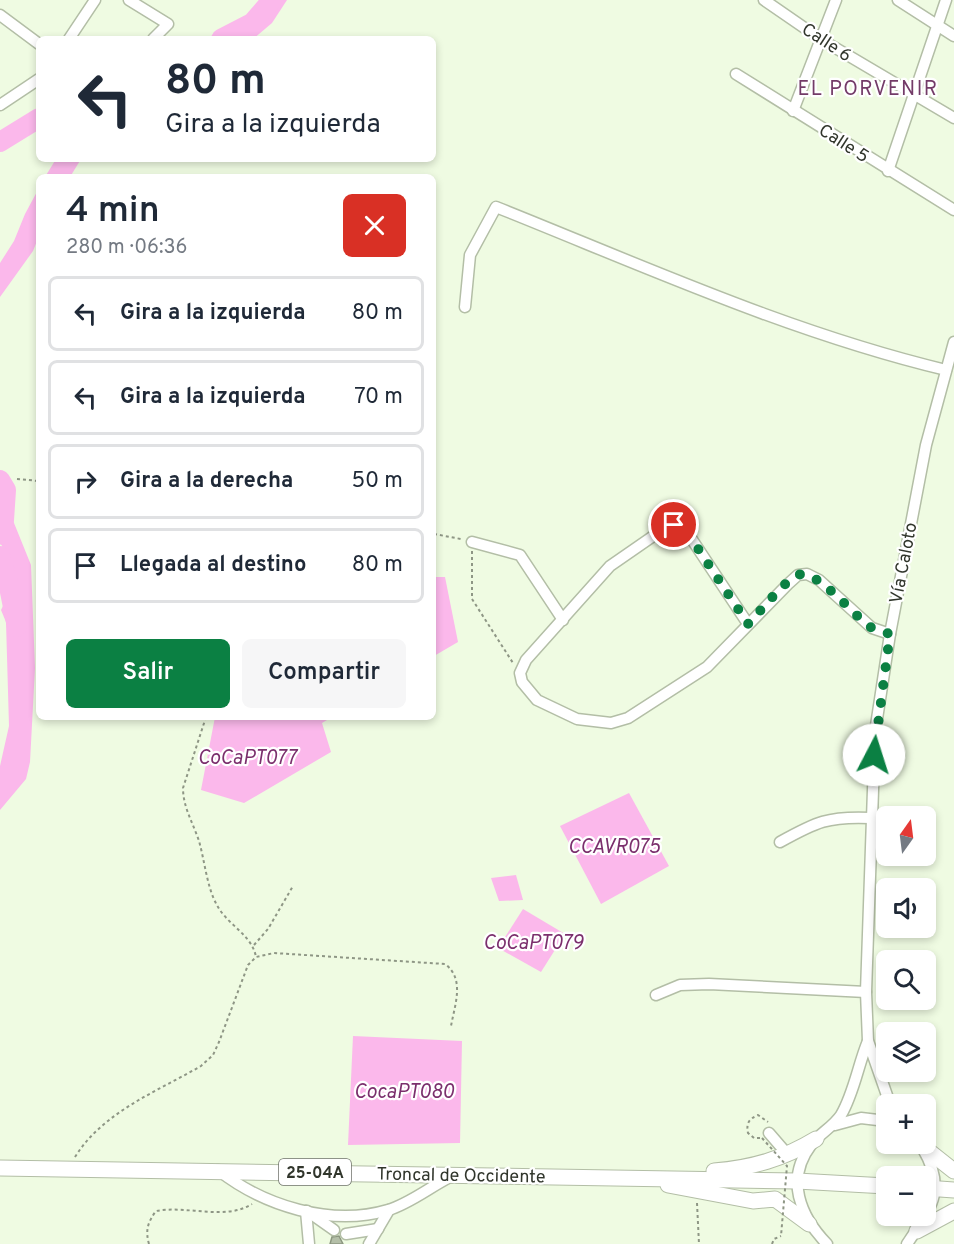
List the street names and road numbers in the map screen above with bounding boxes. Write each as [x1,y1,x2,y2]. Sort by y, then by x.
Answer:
street label: Calle 6 [797,19,856,68]
street label: Calle 5 [814,119,873,169]
street label: Vía Caloto [885,521,924,606]
road number: 25-04A [279,1159,351,1185]
street label: Troncal de Occidente [376,1164,546,1189]

